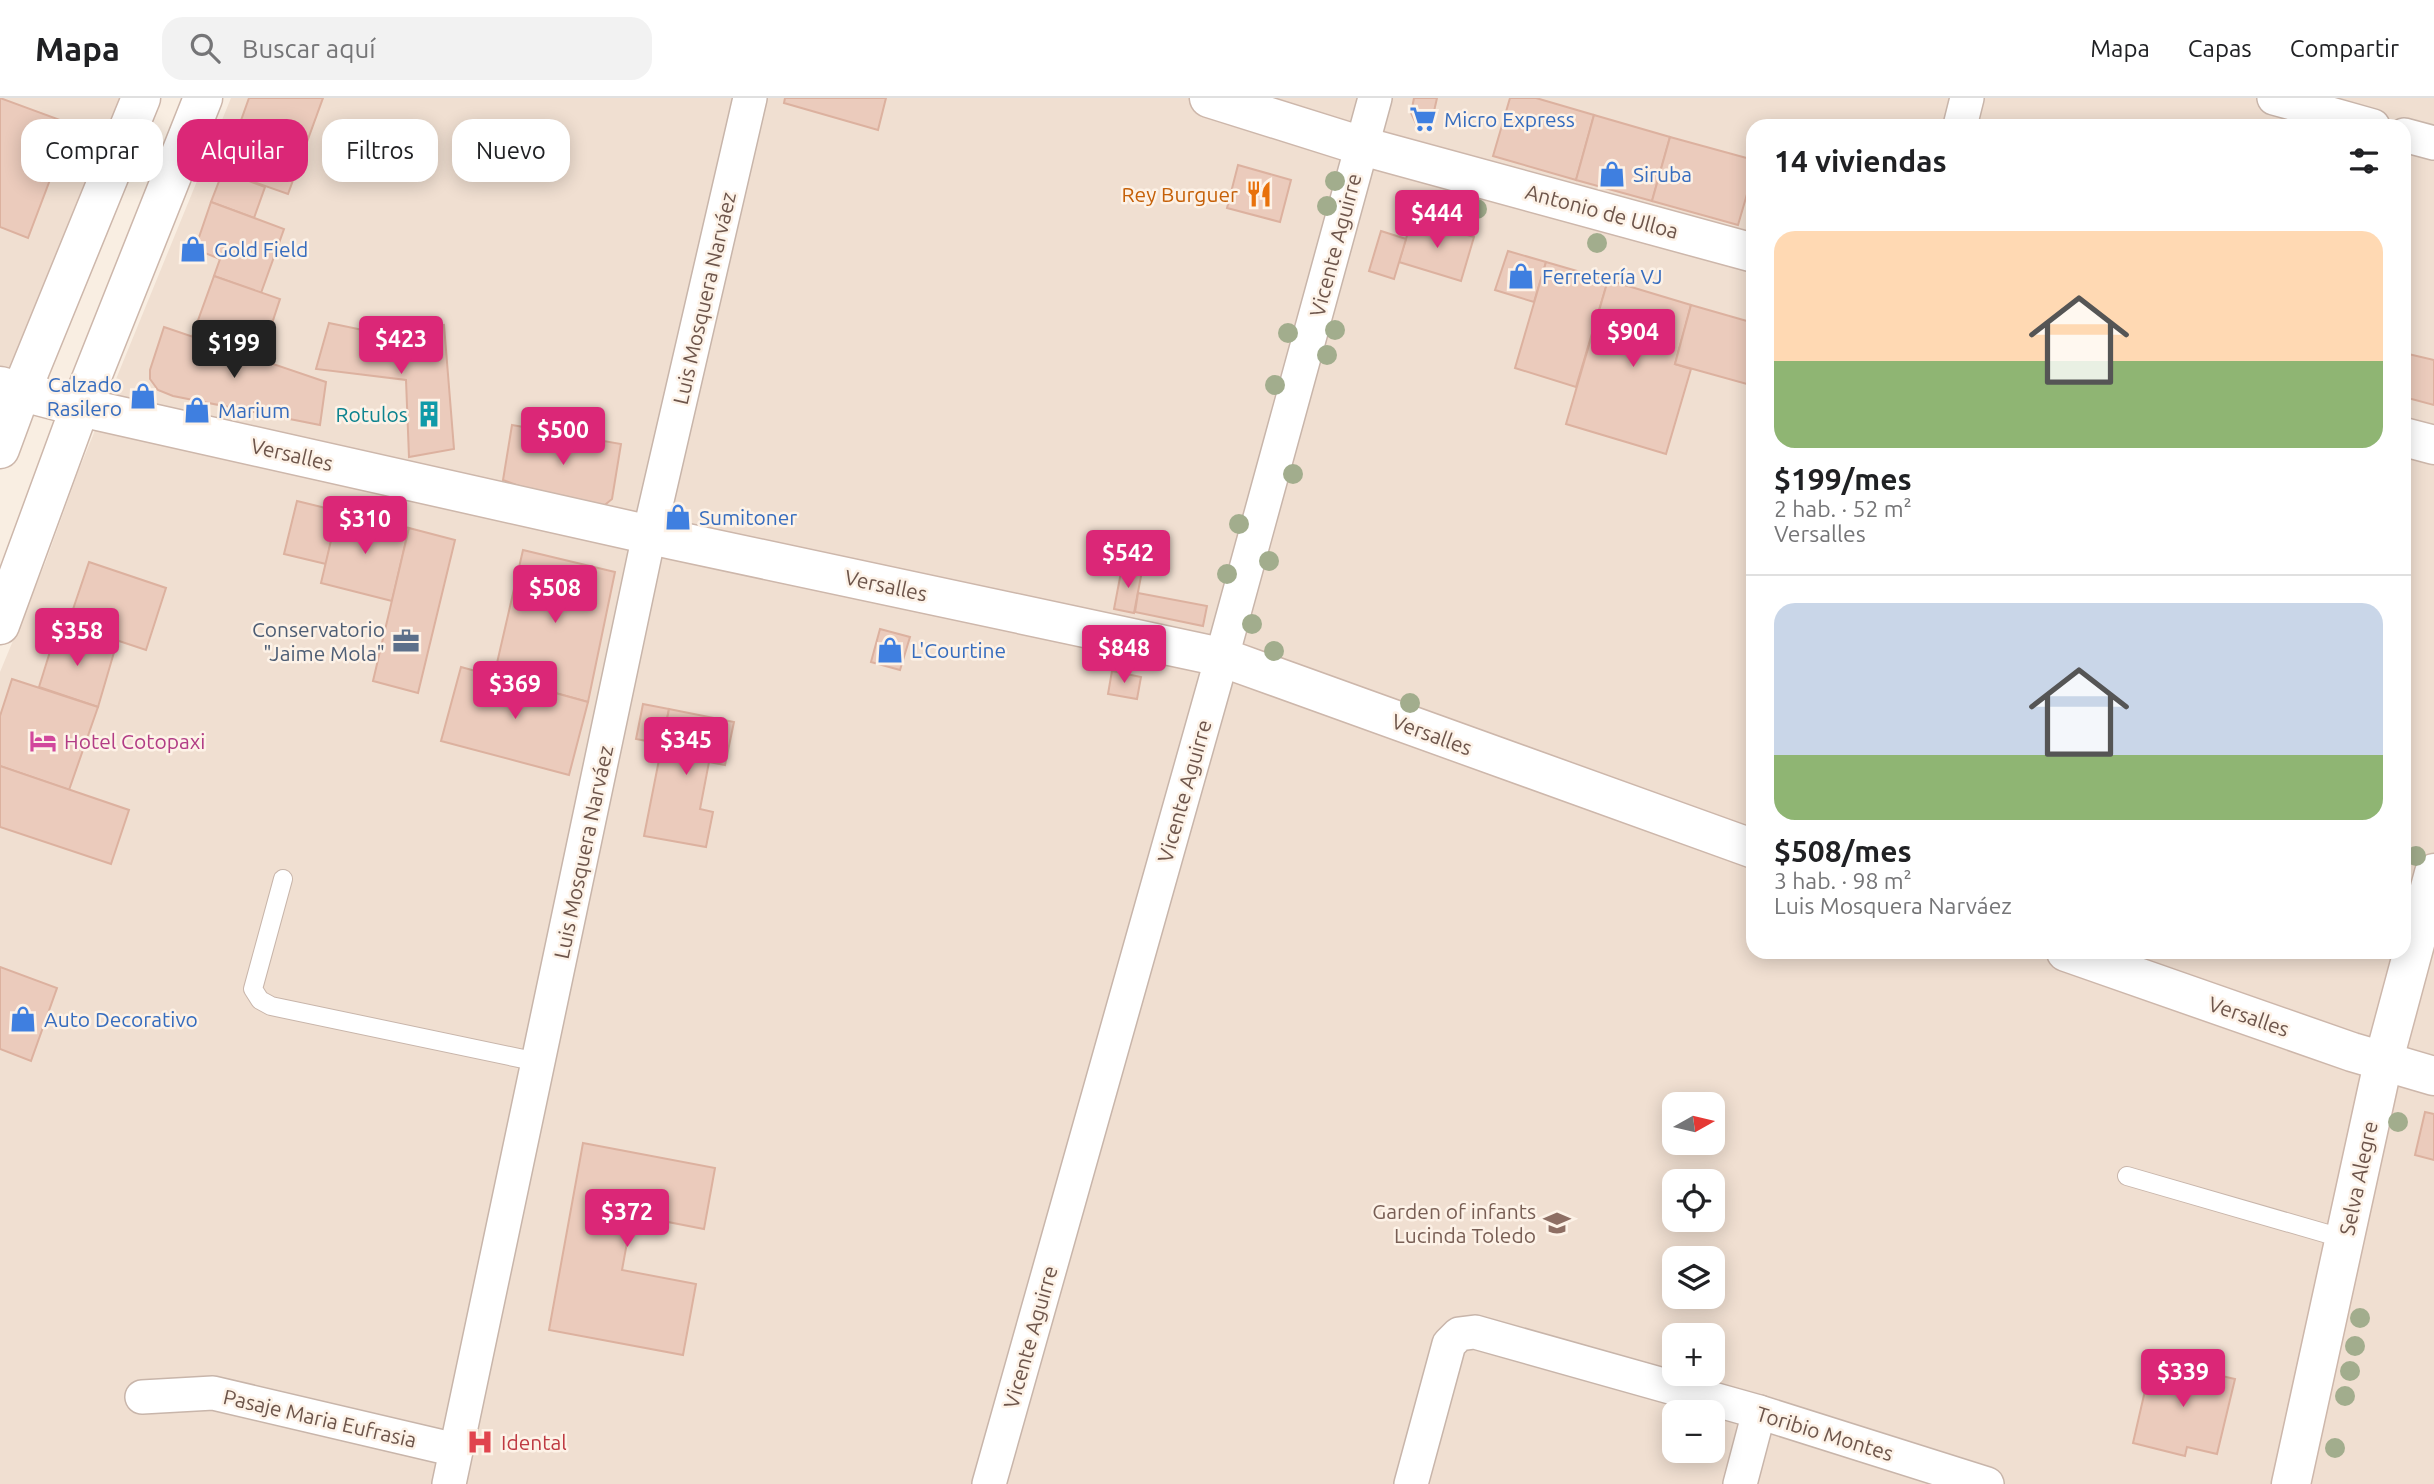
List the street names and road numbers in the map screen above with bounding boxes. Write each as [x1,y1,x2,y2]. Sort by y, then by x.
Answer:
street label: Vicente Aguirre [1304,171,1366,319]
street label: Antonio de Ulloa [1523,179,1681,243]
street label: Luis Mosquera Narváez [668,189,740,407]
street label: Versalles [248,433,336,475]
street label: Versalles [843,565,929,605]
street label: Versalles [1389,708,1475,760]
street label: Vicente Aguirre [1152,717,1216,865]
street label: Luis Mosquera Narváez [549,743,617,961]
street label: Versalles [2205,991,2293,1041]
street label: Selva Alegre [2334,1119,2382,1237]
street label: Vicente Aguirre [998,1263,1062,1411]
street label: Pasaje Maria Eufrasia [221,1384,419,1452]
street label: Toribio Montes [1754,1401,1896,1465]

